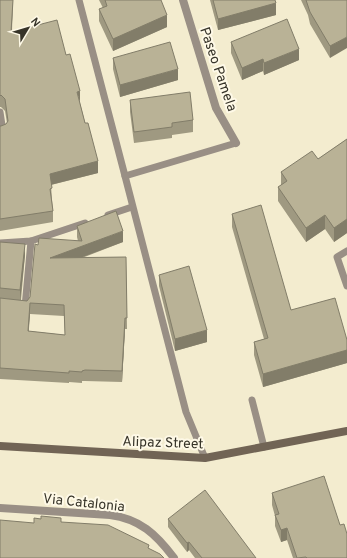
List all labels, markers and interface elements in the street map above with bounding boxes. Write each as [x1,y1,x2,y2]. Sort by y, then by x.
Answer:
north arrow [8,8,48,48]
text: N [27,15,43,30]
street label: Paseo Pamela [195,25,240,114]
street label: Alipaz Street [122,434,204,453]
street label: Via Catalonia [42,491,126,516]

